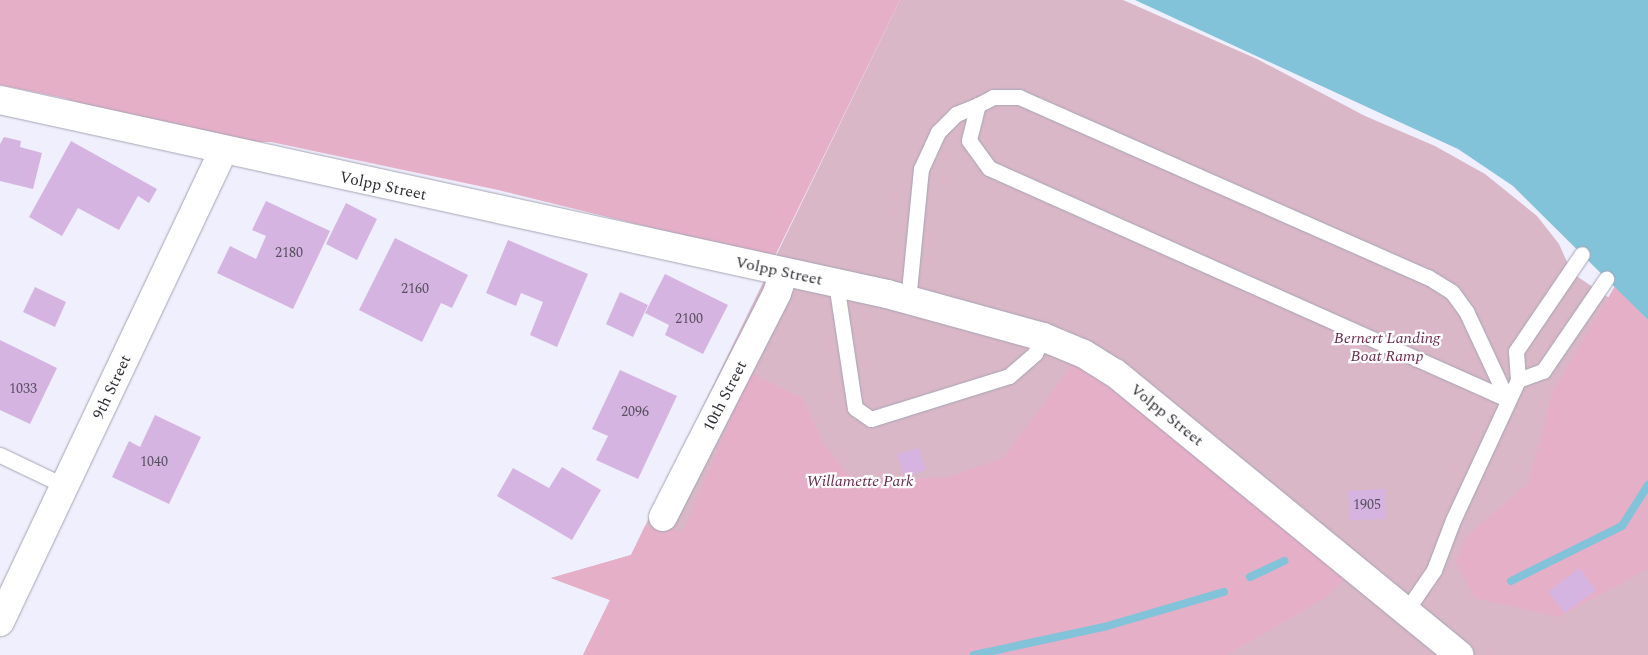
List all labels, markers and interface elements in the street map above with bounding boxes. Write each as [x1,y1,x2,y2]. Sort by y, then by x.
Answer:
street label: Volpp Street [338,167,428,205]
house number: 2180 [275,245,303,261]
street label: Volpp Street [734,252,824,290]
house number: 2160 [401,281,429,297]
house number: 2100 [675,311,703,327]
park label: Bernert Landing Boat Ramp [1334,328,1440,366]
street label: 9th Street [89,352,135,422]
street label: 10th Street [699,357,751,435]
street label: Volpp Street [1127,380,1207,450]
house number: 1033 [9,381,37,397]
house number: 2096 [621,404,649,420]
house number: 1040 [140,454,168,470]
park label: Willamette Park [807,471,913,491]
house number: 1905 [1353,497,1381,513]

